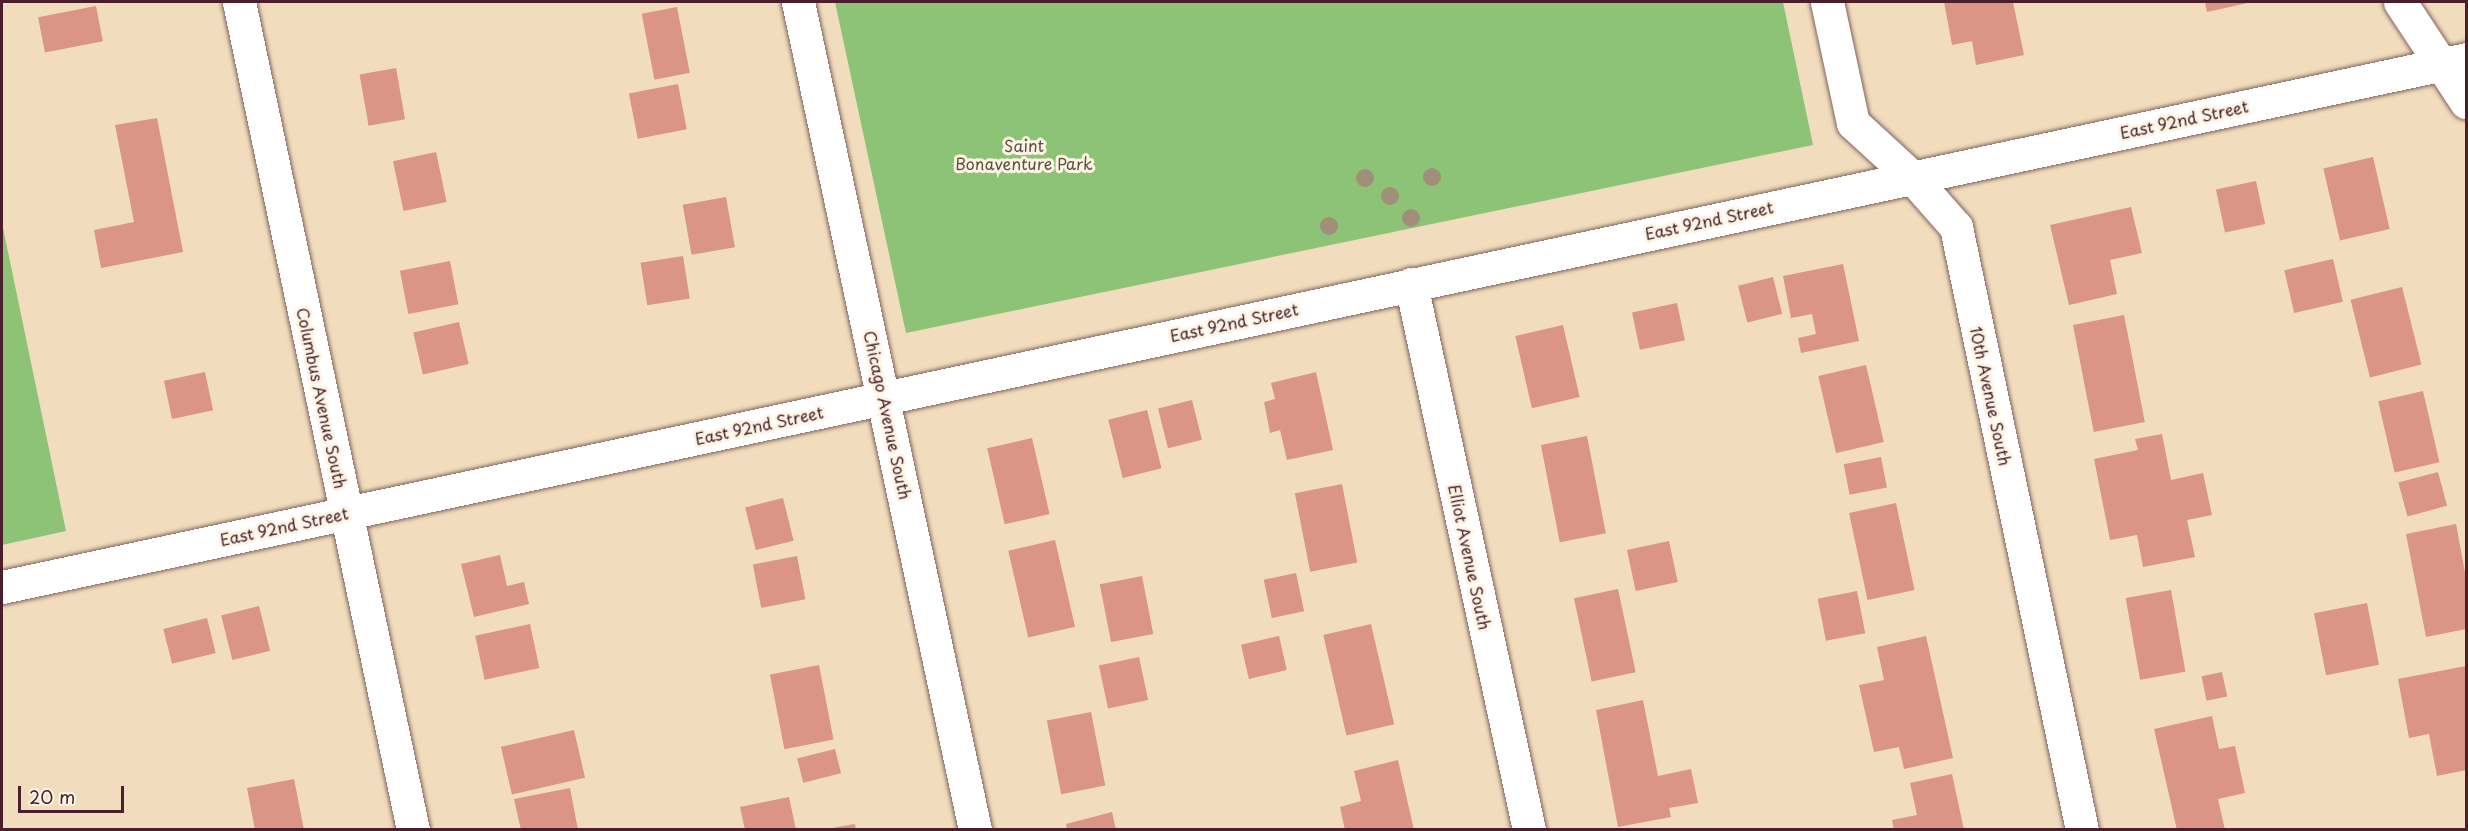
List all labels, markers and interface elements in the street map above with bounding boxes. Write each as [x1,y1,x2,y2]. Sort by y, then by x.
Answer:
street label: East 92nd Street [2118,96,2250,142]
park label: Saint Bonaventure Park [955,135,1093,173]
street label: East 92nd Street [1643,197,1775,243]
street label: East 92nd Street [1168,299,1300,345]
street label: Columbus Avenue South [294,307,350,489]
street label: 10th Avenue South [1967,324,2015,468]
street label: Chicago Avenue South [861,329,915,501]
street label: East 92nd Street [693,402,825,448]
street label: Elliot Avenue South [1445,483,1495,631]
street label: East 92nd Street [218,503,350,549]
scale bar [21,774,128,812]
text: 20 m [29,783,75,810]

